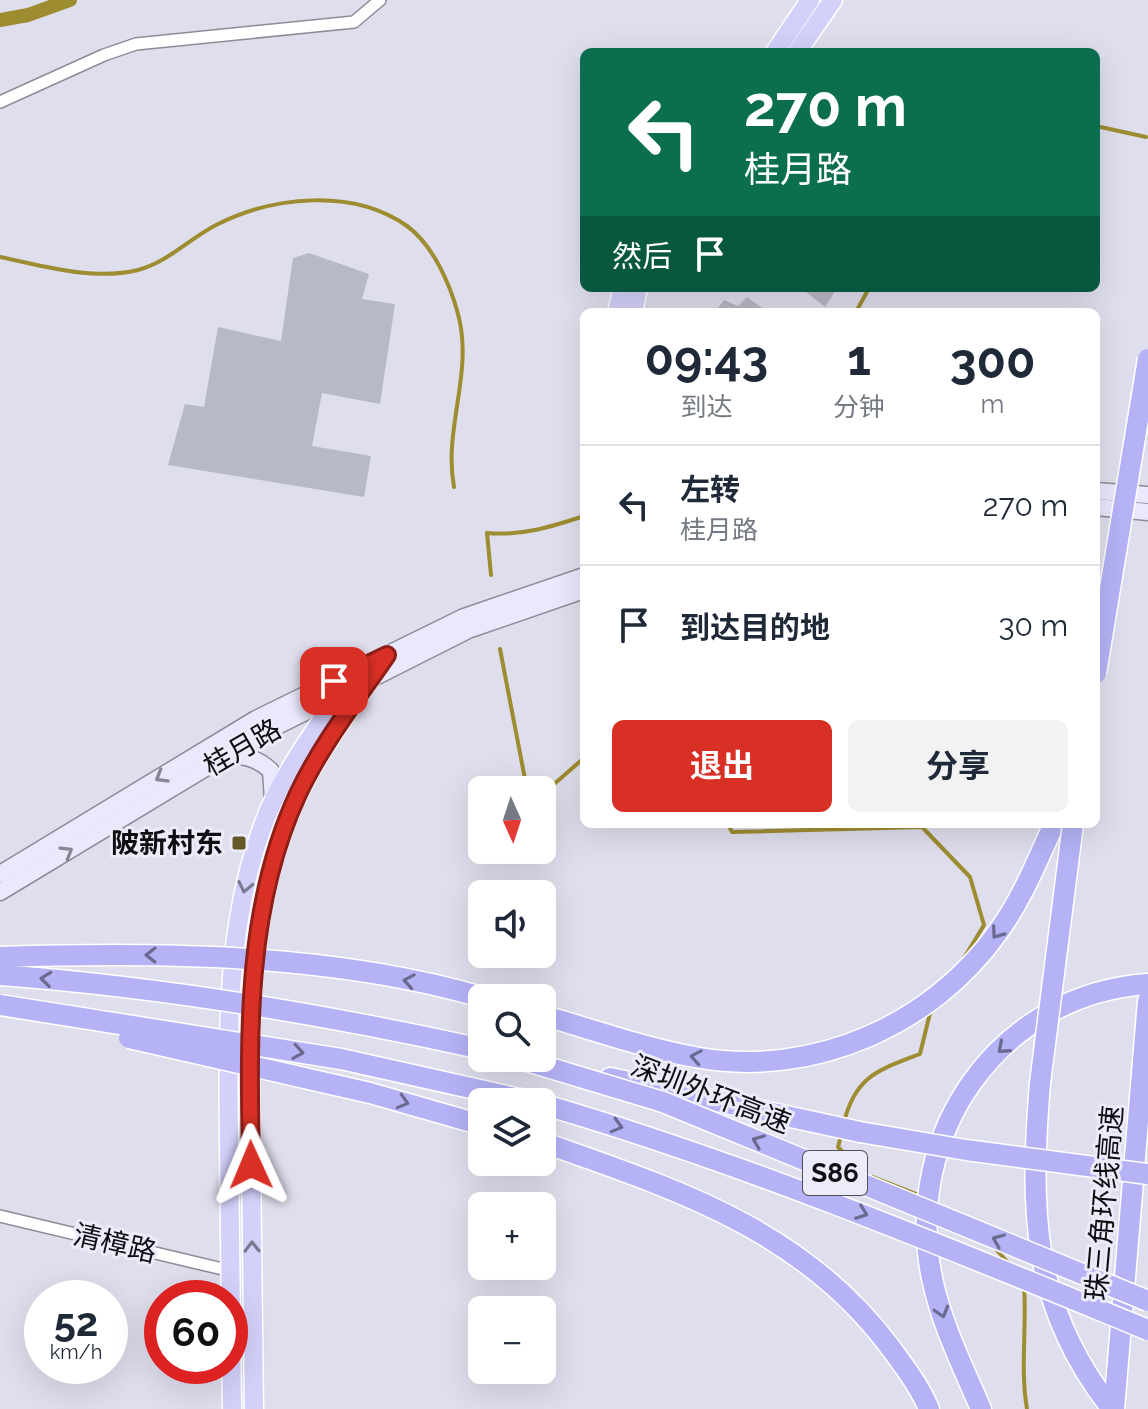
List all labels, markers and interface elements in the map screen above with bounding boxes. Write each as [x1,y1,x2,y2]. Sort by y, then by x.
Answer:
text: 270 m [744,73,907,139]
icon: left [612,80,716,184]
text: 桂月路 [744,148,852,190]
icon: arrive [688,232,732,276]
text: 然后 [612,239,672,274]
text: 09:43 [645,330,768,386]
text: 1 [847,330,871,386]
text: 300 [950,333,1035,389]
text: m [981,389,1004,419]
text: 到达 [681,392,733,422]
text: 分钟 [833,392,885,422]
text: 左转 [680,472,740,507]
icon: left [612,483,656,527]
text: 270 m [983,488,1068,523]
text: 桂月路 [680,515,758,545]
icon: arrive [612,603,656,647]
text: 30 m [998,608,1068,643]
text: 到达目的地 [680,610,830,645]
pin [300,647,368,715]
icon: arrive [312,659,356,703]
street label: 桂月路 [198,712,287,783]
button: 退出 [612,720,832,812]
button: 分享 [848,720,1068,812]
one-way arrow [155,767,170,783]
north arrow [468,776,556,864]
map controls [468,776,556,1384]
place label: 陂新村东 [111,827,223,860]
marker: 陂新村东 [230,834,248,852]
one-way arrow [58,846,73,861]
one-way arrow [237,880,254,893]
button: sound [468,880,556,968]
one-way arrow [992,924,1007,939]
one-way arrow [144,946,157,963]
one-way arrow [39,970,52,987]
one-way arrow [403,974,416,991]
button: search [468,984,556,1072]
one-way arrow [997,1038,1012,1053]
one-way arrow [292,1043,305,1060]
street label: 深圳外环高速 [626,1049,795,1140]
one-way arrow [689,1049,703,1066]
button: layers [468,1088,556,1176]
one-way arrow [396,1093,410,1110]
street label: 珠三角环线高速 [1080,1104,1129,1302]
one-way arrow [609,1117,623,1133]
position arrow [209,1123,293,1207]
one-way arrow [752,1134,766,1151]
road number: S86 [803,1151,867,1195]
button: + [468,1192,556,1280]
one-way arrow [854,1203,868,1220]
street label: 清樟路 [70,1218,160,1269]
one-way arrow [992,1233,1006,1249]
one-way arrow [243,1240,261,1253]
speed limit sign: 60 [144,1280,248,1384]
button: − [468,1296,556,1384]
text: 52 [54,1298,98,1345]
one-way arrow [933,1304,949,1318]
text: km/h [50,1340,102,1364]

